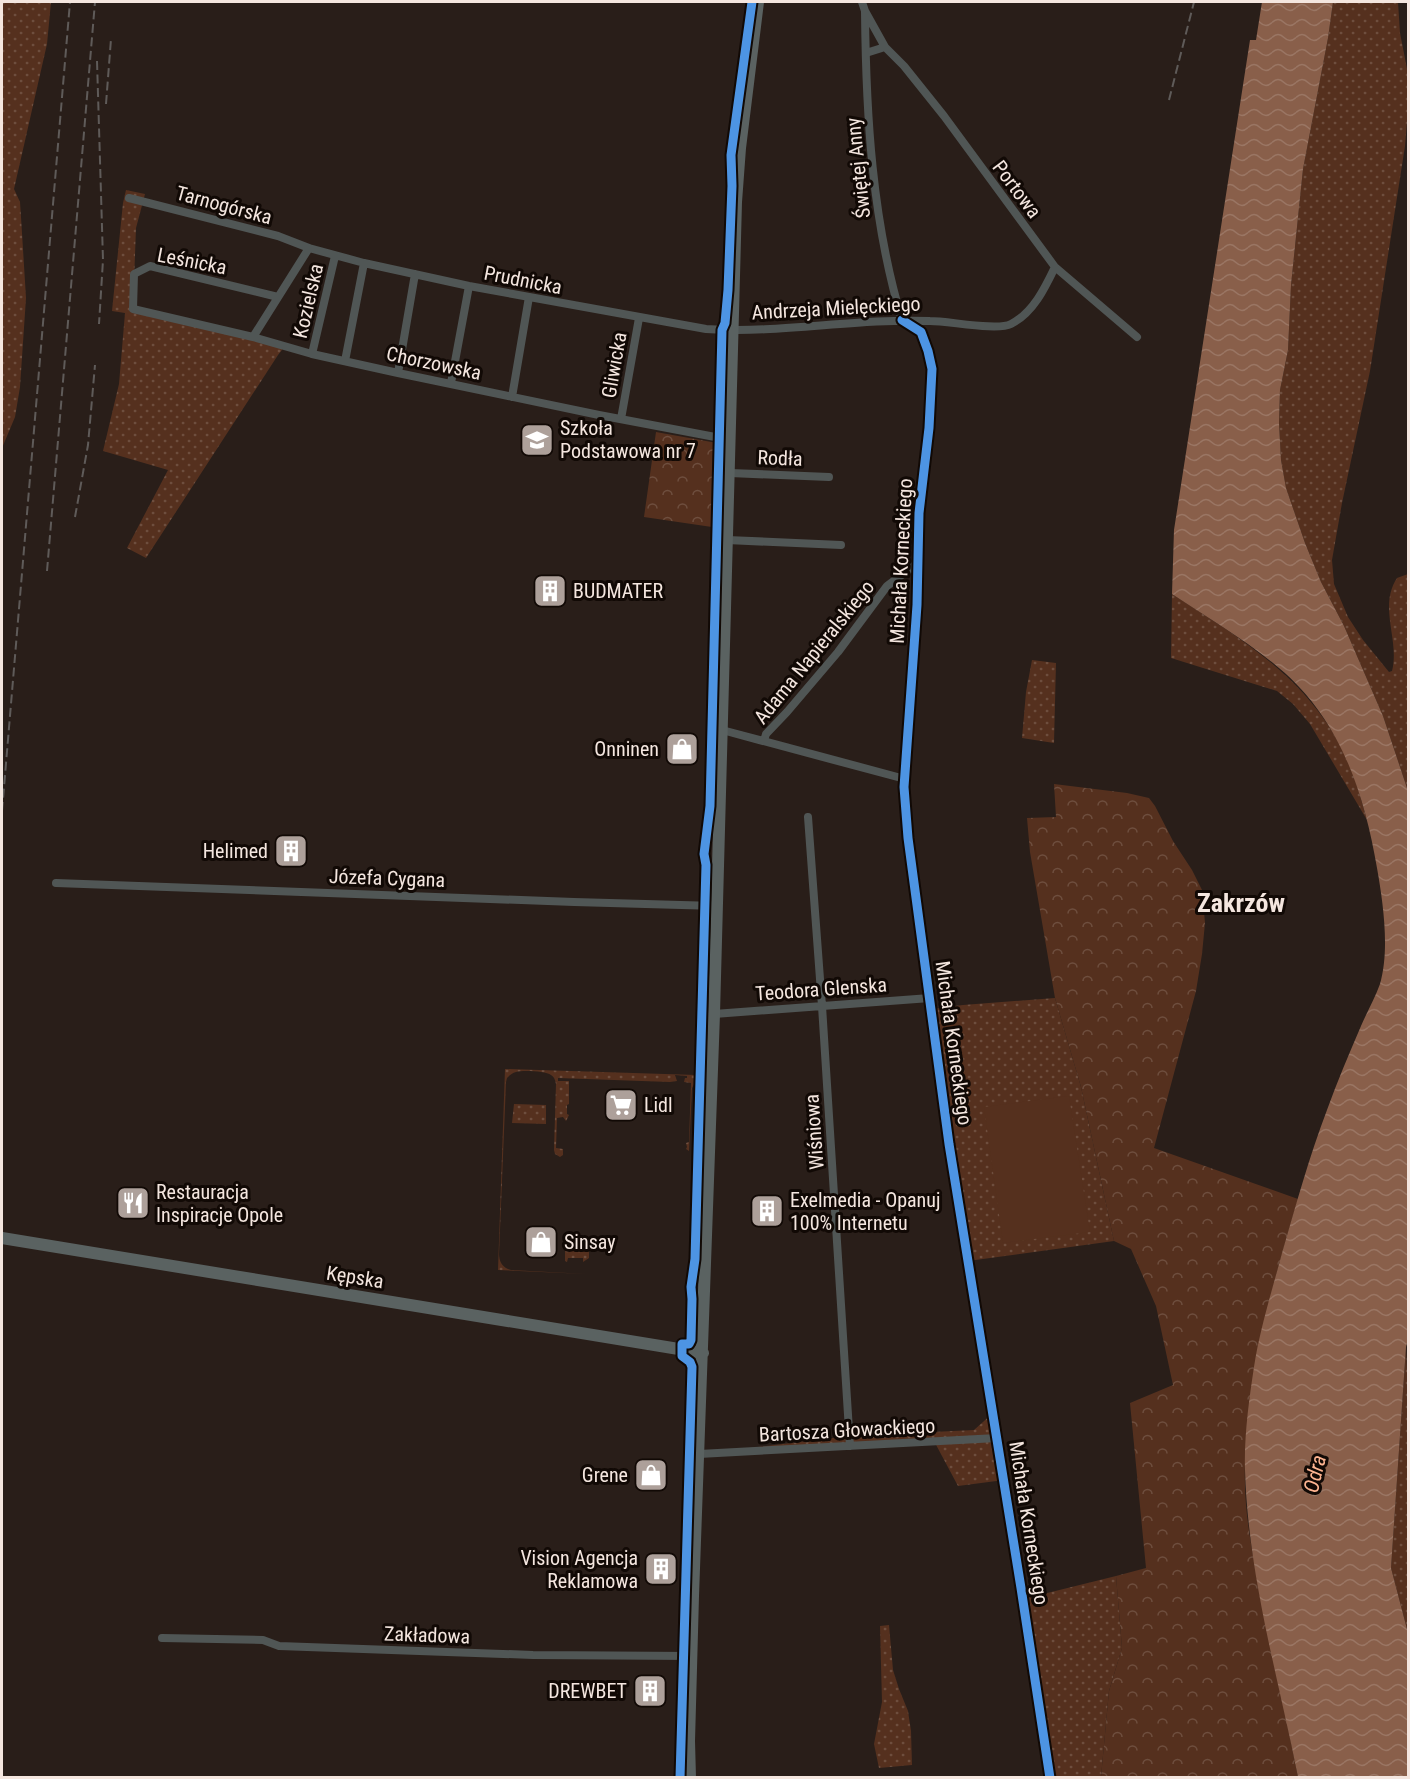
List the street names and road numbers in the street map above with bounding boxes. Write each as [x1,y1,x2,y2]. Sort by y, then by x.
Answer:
street label: Świętej Anny [841,117,875,219]
street label: Portowa [988,155,1046,223]
street label: Tarnogórska [173,181,275,229]
street label: Leśnicka [155,243,229,279]
street label: Kozielska [288,261,328,341]
street label: Prudnicka [482,261,564,299]
street label: Andrzeja Mielęckiego [751,292,921,324]
street label: Gliwicka [596,330,632,400]
street label: Chorzowska [384,341,484,385]
street label: Rodła [757,445,803,471]
street label: Michała Korneckiego [885,478,917,644]
street label: Adama Napieralskiego [749,575,879,729]
street label: Józefa Cygana [328,864,446,892]
street label: Michała Korneckiego [931,959,977,1127]
street label: Teodora Glenska [754,972,888,1006]
street label: Wiśniowa [799,1093,829,1171]
street label: Kępska [325,1261,385,1293]
street label: Bartosza Głowackiego [758,1413,936,1447]
street label: Michała Korneckiego [1004,1439,1054,1607]
street label: Zakładowa [384,1622,470,1648]

